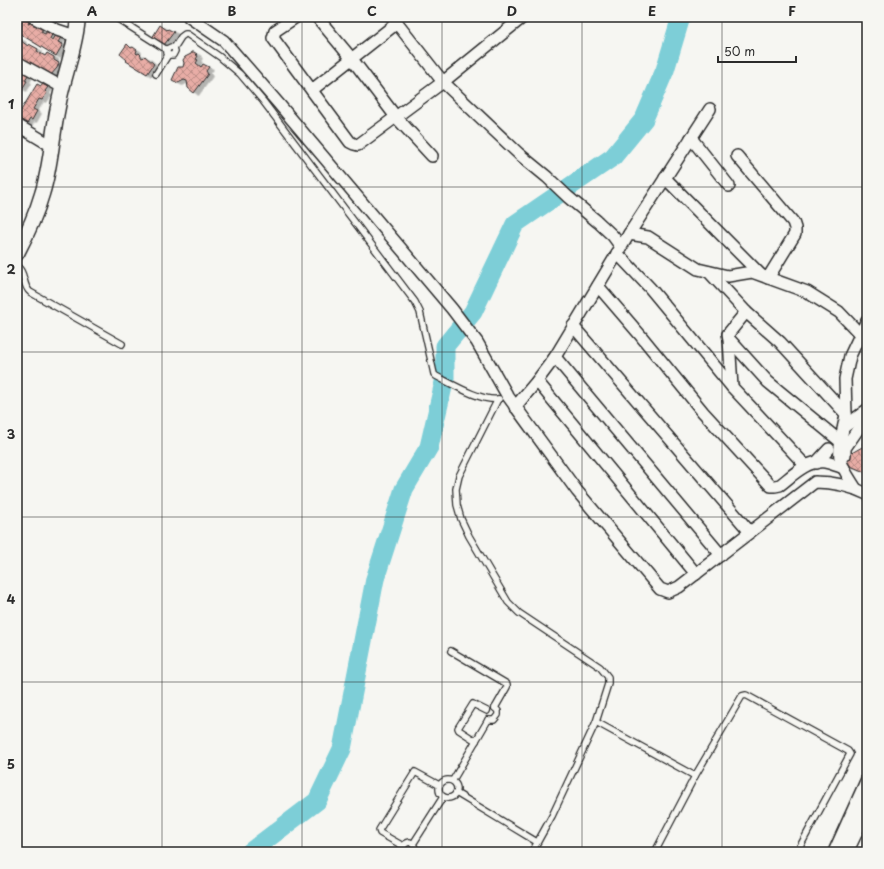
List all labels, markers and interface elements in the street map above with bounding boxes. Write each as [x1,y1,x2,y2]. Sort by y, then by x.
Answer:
text: A [87,1,97,20]
text: B [228,1,237,20]
text: C [367,1,377,20]
text: D [507,1,517,20]
text: E [648,1,656,20]
text: F [788,1,796,20]
scale bar [718,38,796,64]
text: 50 m [724,42,755,60]
text: 1 [8,94,14,113]
text: 2 [6,259,16,278]
text: 3 [7,424,16,443]
text: 4 [7,589,16,608]
text: 5 [7,754,15,773]

